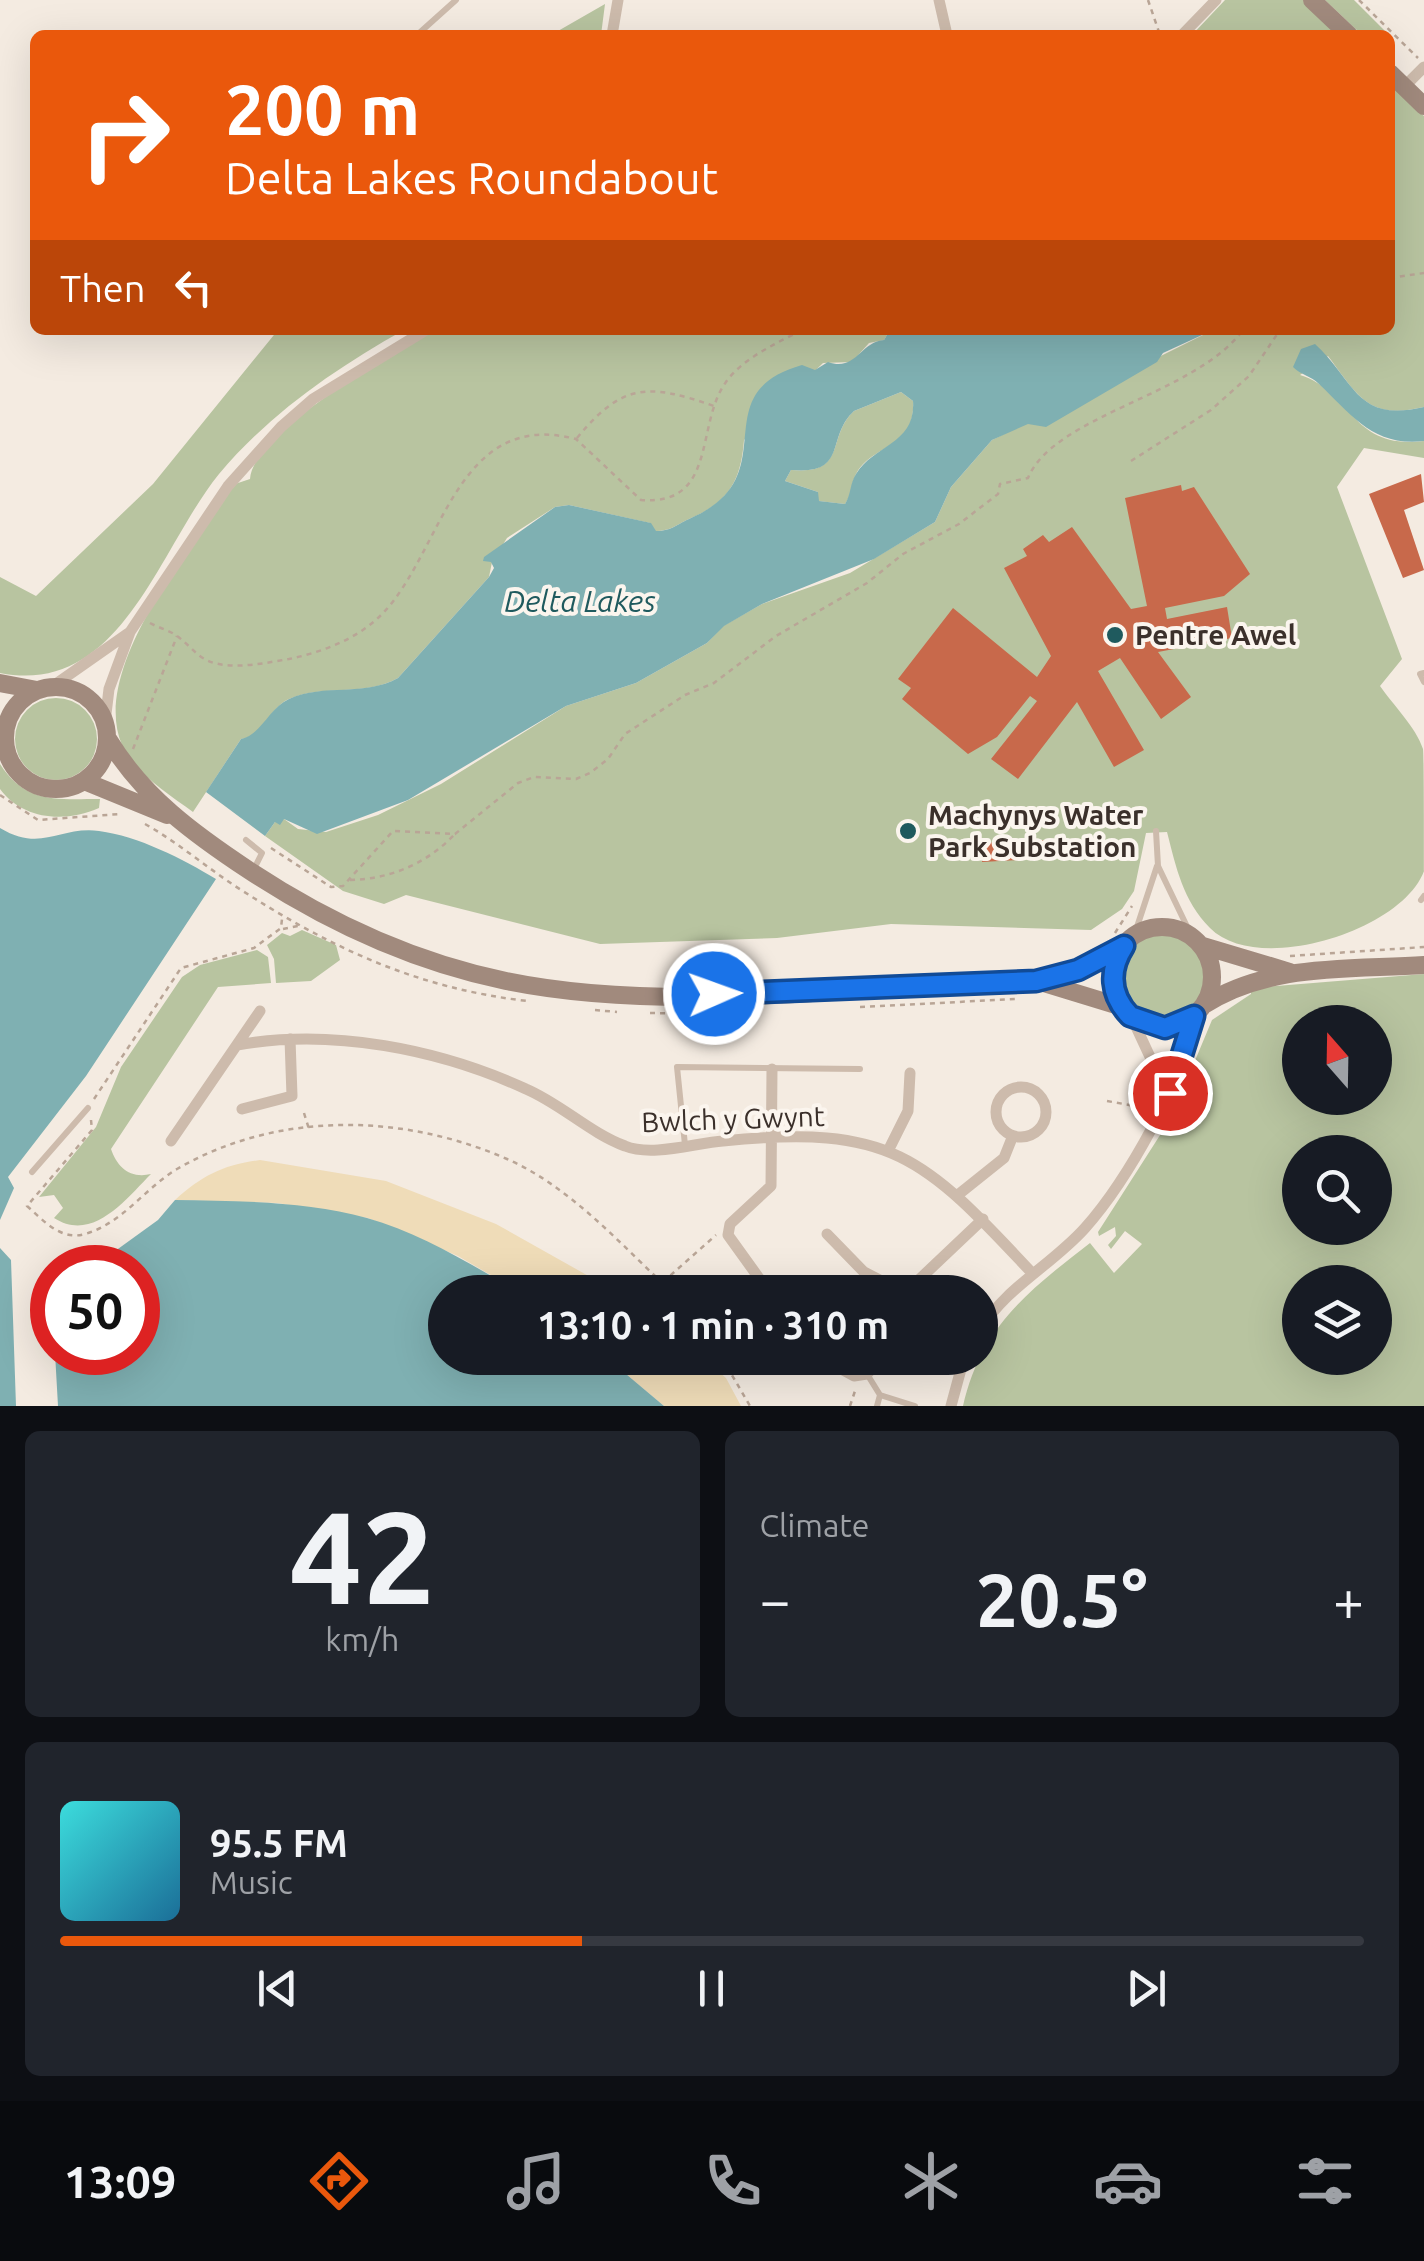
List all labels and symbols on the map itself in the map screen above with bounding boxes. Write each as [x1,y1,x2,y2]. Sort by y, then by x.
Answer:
water label: Delta Lakes [504,584,656,618]
place label: Pentre Awel [1135,619,1296,650]
marker: Pentre Awel [1104,624,1126,646]
place label: Machynys Water Park Substation [928,799,1144,862]
marker: Machynys Water Park Substation [897,820,919,842]
position arrow [662,942,766,1046]
north arrow [1282,1005,1392,1115]
pin [1128,1051,1213,1136]
street label: Bwlch y Gwynt [641,1100,825,1137]
speed limit sign: 50 [30,1245,160,1375]

